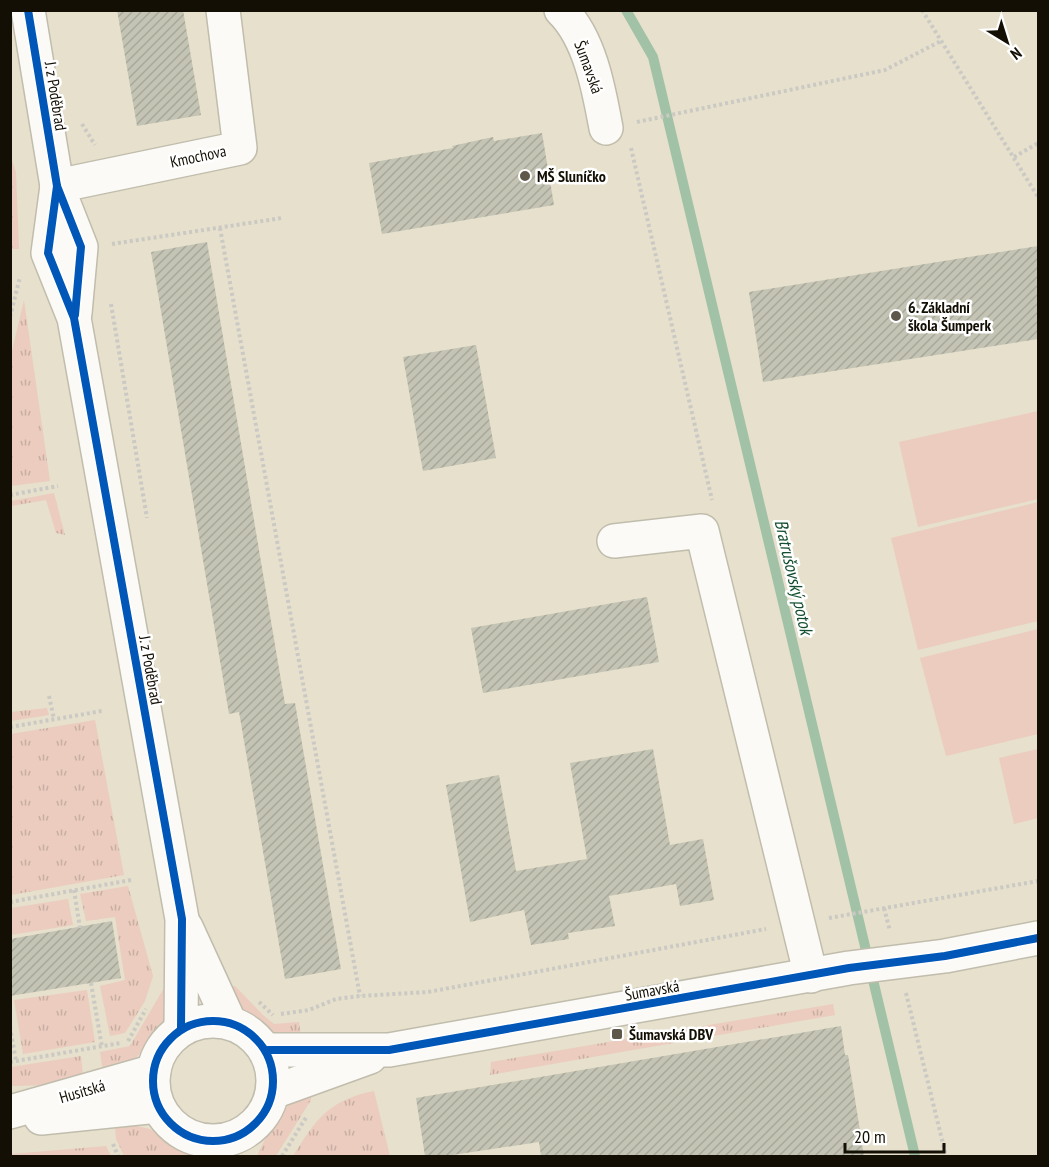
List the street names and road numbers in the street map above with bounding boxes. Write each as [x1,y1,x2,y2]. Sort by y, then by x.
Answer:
street label: Šumavská [570,38,608,96]
street label: J. z Poděbrad [41,59,71,132]
street label: Kmochova [168,140,228,172]
street label: J. z Poděbrad [135,633,167,706]
street label: Šumavská [623,975,681,1005]
street label: Husitská [57,1075,107,1107]

